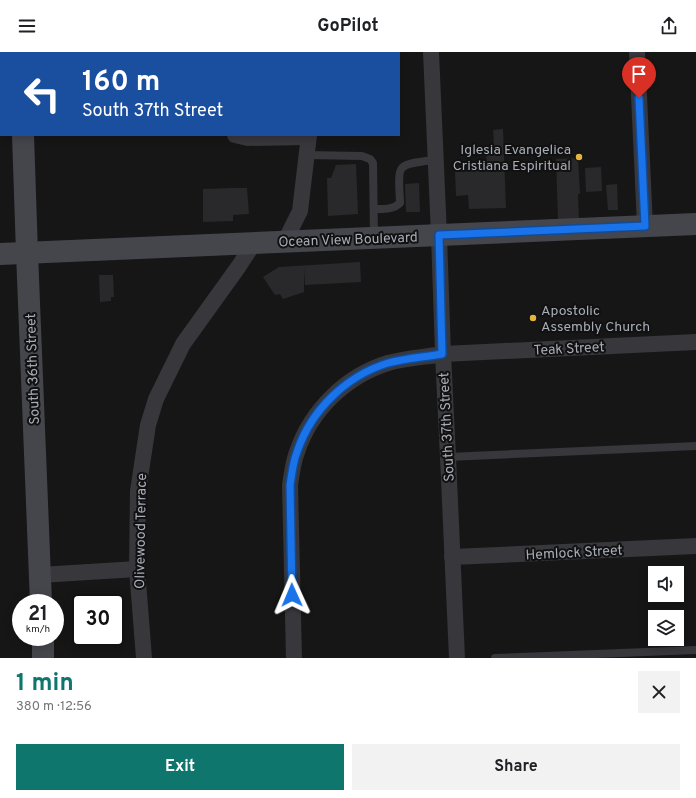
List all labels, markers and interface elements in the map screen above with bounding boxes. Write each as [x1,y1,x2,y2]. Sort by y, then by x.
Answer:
icon: menu [16,15,38,37]
text: GoPilot [317,15,379,38]
icon: share [658,15,680,37]
pin [622,57,656,98]
icon: arrive [628,63,650,85]
text: 160 m [82,65,160,101]
icon: left [16,68,68,120]
text: South 37th Street [82,100,223,123]
place label: Iglesia Evangelica Cristiana Espiritual [453,142,571,175]
marker: Iglesia Evangelica Cristiana Espiritual [574,152,584,162]
street label: Ocean View Boulevard [278,230,418,251]
place label: Apostolic Assembly Church [541,303,650,336]
street label: South 36th Street [23,313,44,425]
marker: Apostolic Assembly Church [528,313,538,323]
street label: Teak Street [533,339,605,360]
street label: South 37th Street [436,372,459,482]
street label: Olivewood Terrace [132,473,151,589]
street label: Hemlock Street [525,542,623,565]
map controls [648,566,684,646]
button: sound [648,566,684,602]
position arrow [271,574,313,616]
speed limit sign: 30 [72,594,124,646]
text: 21 [28,602,48,628]
button: layers [648,610,684,646]
text: km/h [26,623,50,636]
text: 1 min [16,669,74,699]
button: close [638,671,680,713]
text: 380 m · 12:56 [16,699,92,715]
button: Exit [16,744,344,790]
button: Share [352,744,680,790]

